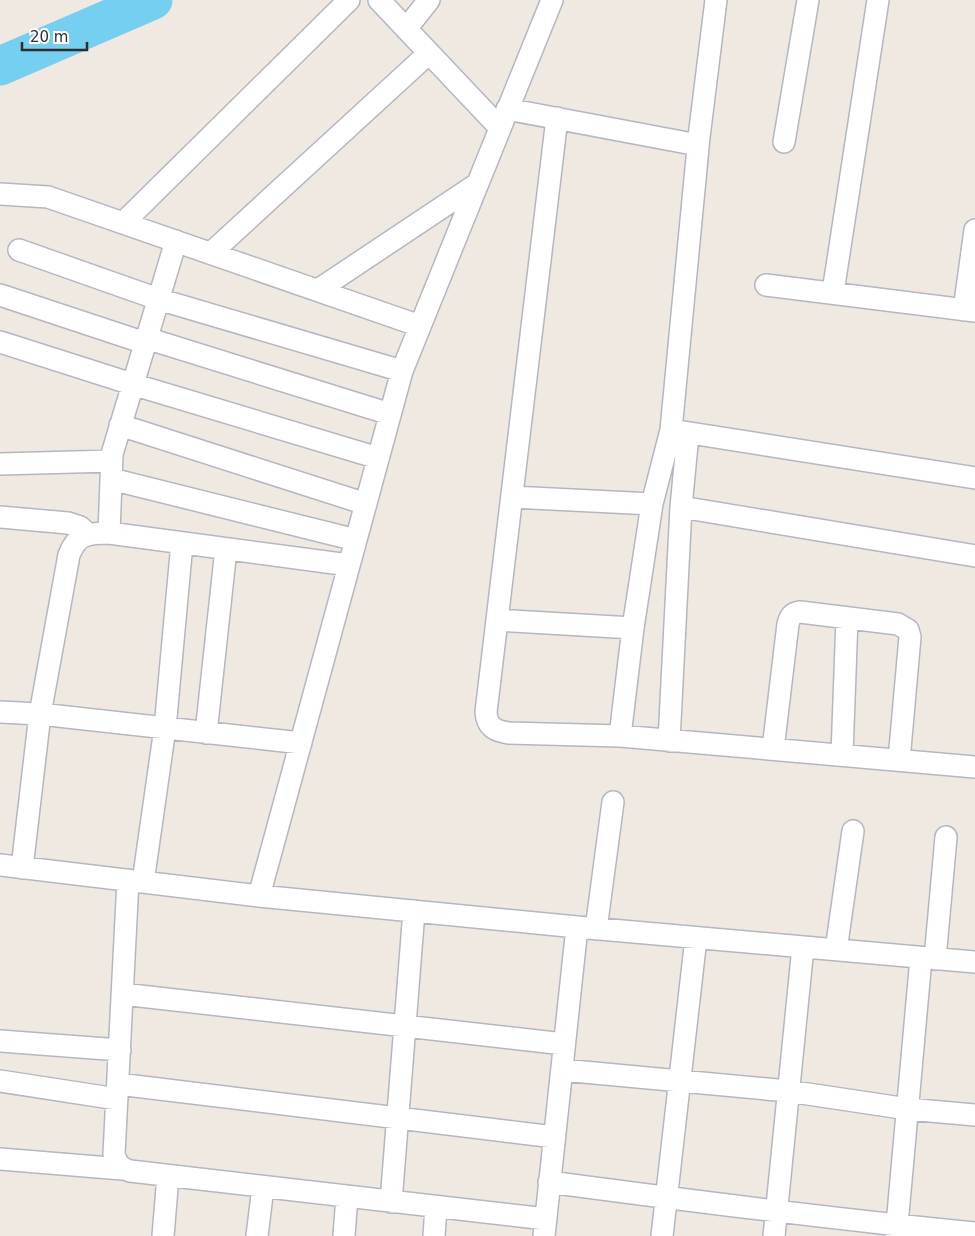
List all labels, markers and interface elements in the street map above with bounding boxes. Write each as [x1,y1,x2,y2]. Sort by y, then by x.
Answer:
scale bar [22,20,88,52]
text: 20 m [30,28,68,46]

